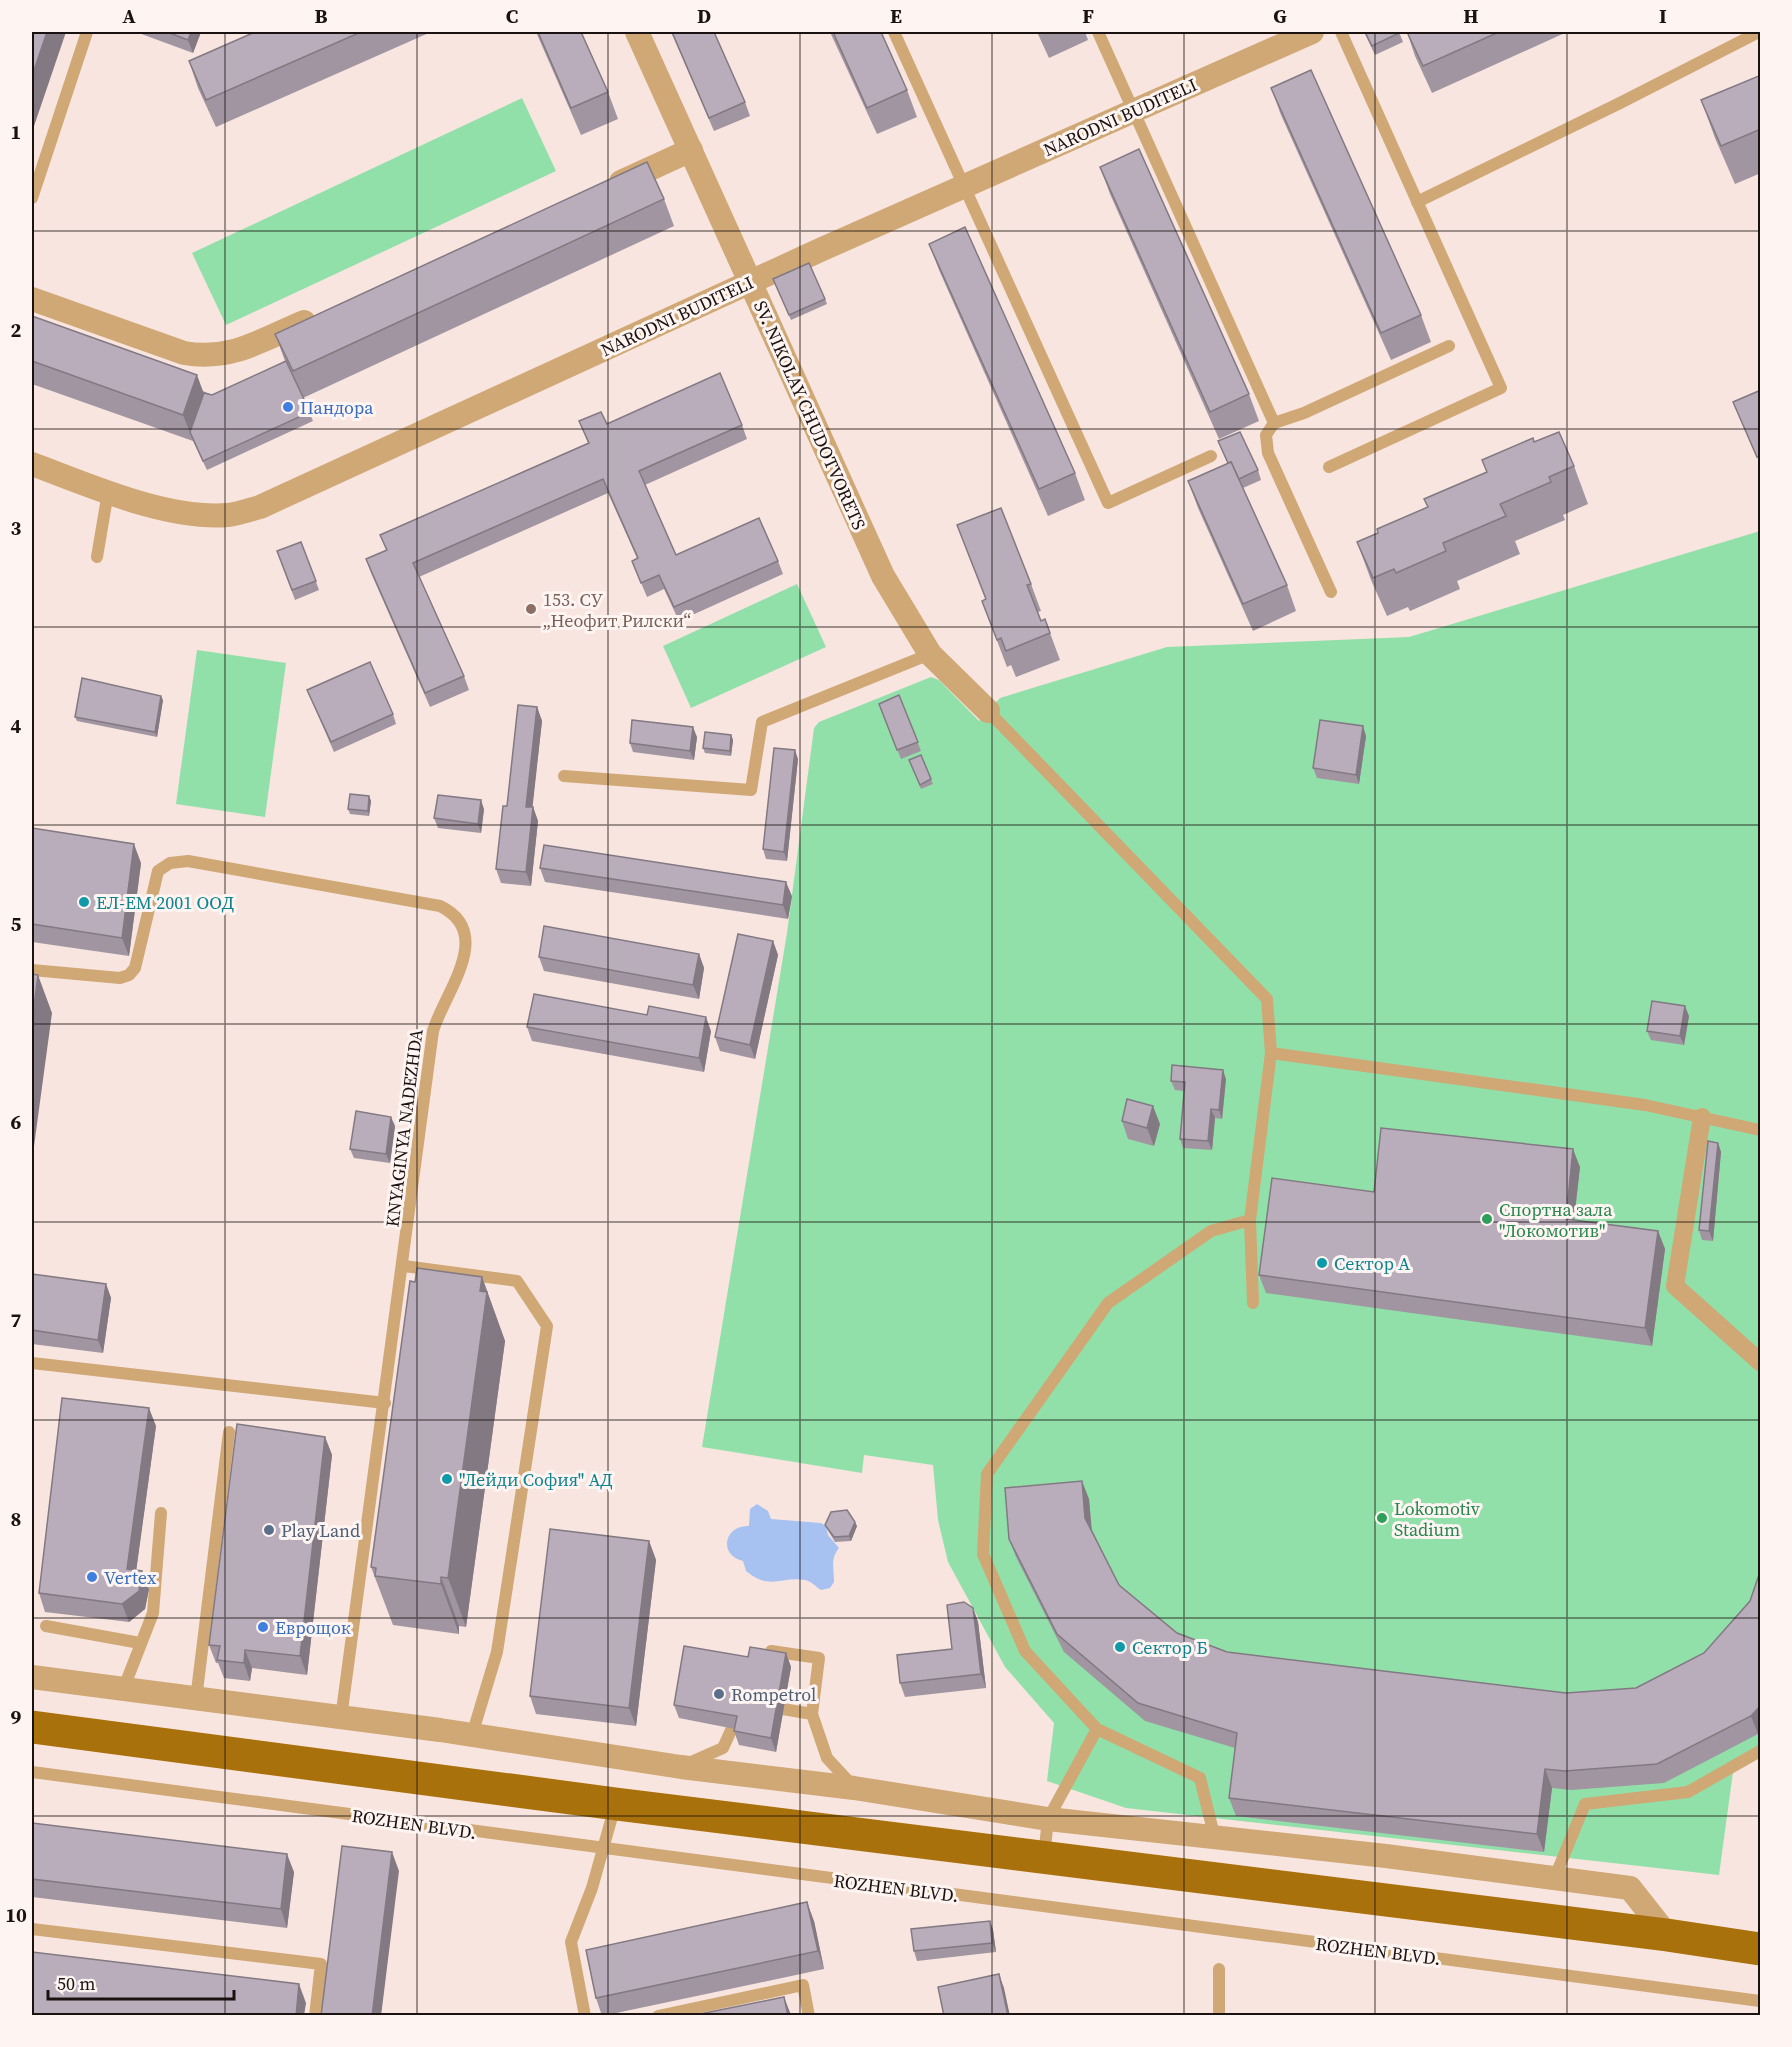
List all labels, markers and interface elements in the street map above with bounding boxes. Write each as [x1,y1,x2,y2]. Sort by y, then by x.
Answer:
text: A [122,2,136,30]
text: B [314,2,328,30]
text: C [506,2,518,30]
text: D [697,2,711,30]
text: E [890,2,902,30]
text: F [1082,2,1094,30]
text: G [1273,2,1287,30]
text: H [1463,2,1479,30]
text: I [1659,2,1667,30]
street label: NARODNI BUDITELI [1039,72,1201,162]
text: 1 [11,118,21,146]
street label: NARODNI BUDITELI [597,270,757,362]
street label: SV. NIKOLAY CHUDOTVORETS [748,296,872,534]
text: 2 [11,316,22,344]
place label: Пандора [300,395,374,420]
marker: Пандора [281,400,295,414]
text: 3 [11,514,22,542]
place label: 153. СУ „Неофит Рилски“ [543,587,692,633]
marker: 153. СУ „Неофит Рилски“ [524,602,538,616]
text: 4 [11,712,22,740]
place label: ЕЛ-ЕМ 2001 ООД [96,890,234,915]
marker: ЕЛ-ЕМ 2001 ООД [77,895,91,909]
text: 5 [11,910,22,938]
street label: KNYAGINYA NADEZHDA [379,1028,429,1228]
text: 6 [11,1108,22,1136]
place label: Спортна зала "Локомотив" [1499,1197,1613,1243]
marker: Спортна зала "Локомотив" [1480,1212,1494,1226]
place label: Сектор А [1334,1251,1410,1276]
marker: Сектор А [1315,1256,1329,1270]
text: 7 [11,1306,22,1334]
place label: "Лейди София" АД [459,1467,613,1492]
marker: "Лейди София" АД [440,1472,454,1486]
place label: Lokomotiv Stadium [1394,1496,1480,1542]
text: 8 [11,1505,21,1533]
marker: Lokomotiv Stadium [1375,1511,1389,1525]
place label: Play Land [281,1518,360,1543]
marker: Play Land [262,1523,276,1537]
place label: Vertex [104,1565,157,1590]
marker: Vertex [85,1570,99,1584]
place label: Еврощок [275,1615,351,1640]
marker: Еврощок [256,1620,270,1634]
place label: Сектор Б [1132,1635,1207,1660]
marker: Сектор Б [1113,1640,1127,1654]
place label: Rompetrol [731,1682,816,1707]
marker: Rompetrol [712,1687,726,1701]
text: 9 [11,1703,22,1731]
street label: ROZHEN BLVD. [350,1803,478,1845]
street label: ROZHEN BLVD. [832,1868,960,1908]
text: 10 [5,1901,27,1929]
street label: ROZHEN BLVD. [1314,1931,1442,1971]
scale bar [48,1963,234,2001]
text: 50 m [57,1971,95,1996]

